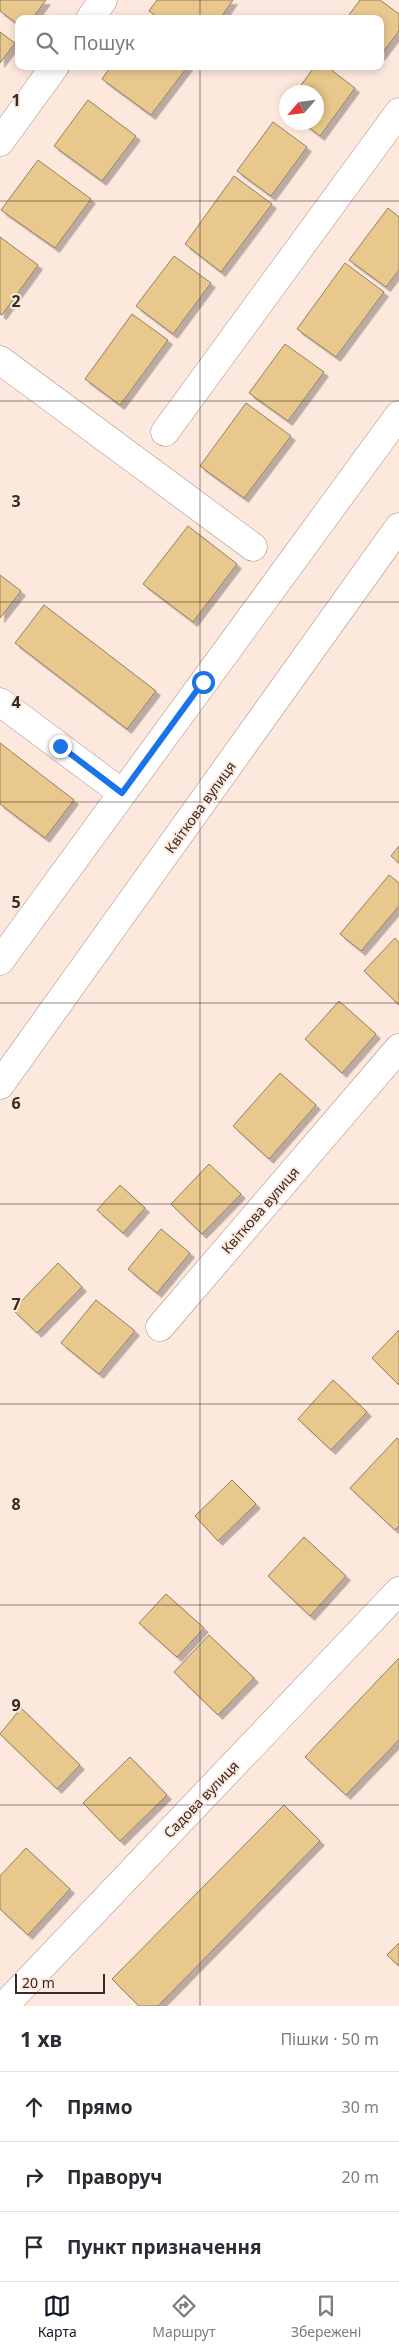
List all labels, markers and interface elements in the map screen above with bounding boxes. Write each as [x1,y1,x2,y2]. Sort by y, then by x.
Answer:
search box [15,15,384,70]
icon: search [33,29,61,57]
text: Пошук [73,30,135,56]
north arrow [279,85,324,130]
text: 1 [11,89,21,111]
text: 2 [11,290,21,312]
text: 3 [11,490,21,512]
route start [192,671,215,694]
text: 4 [11,691,21,713]
route end [49,735,72,758]
street label: Квіткова вулиця [160,757,240,857]
text: 5 [11,891,21,913]
text: 6 [11,1092,21,1114]
street label: Квіткова вулиця [217,1163,303,1257]
text: 7 [11,1293,21,1315]
text: 8 [11,1493,21,1515]
text: 9 [11,1694,21,1716]
street label: Садова вулиця [159,1756,243,1842]
scale bar [15,1971,105,1994]
text: 20 m [22,1973,55,1992]
text: 1 хв [20,2025,62,2053]
text: Пішки · 50 m [280,2028,379,2050]
icon: ahead [20,2093,48,2121]
text: Прямо [67,2094,133,2120]
text: 30 m [342,2096,379,2118]
icon: right [20,2163,48,2191]
text: Праворуч [67,2164,162,2190]
text: 20 m [342,2166,379,2188]
icon: arrive [20,2233,48,2261]
text: Пункт призначення [67,2234,261,2260]
tab: Карта [38,2292,77,2341]
tab: Маршрут [152,2292,215,2341]
tab: Збережені [291,2292,361,2341]

